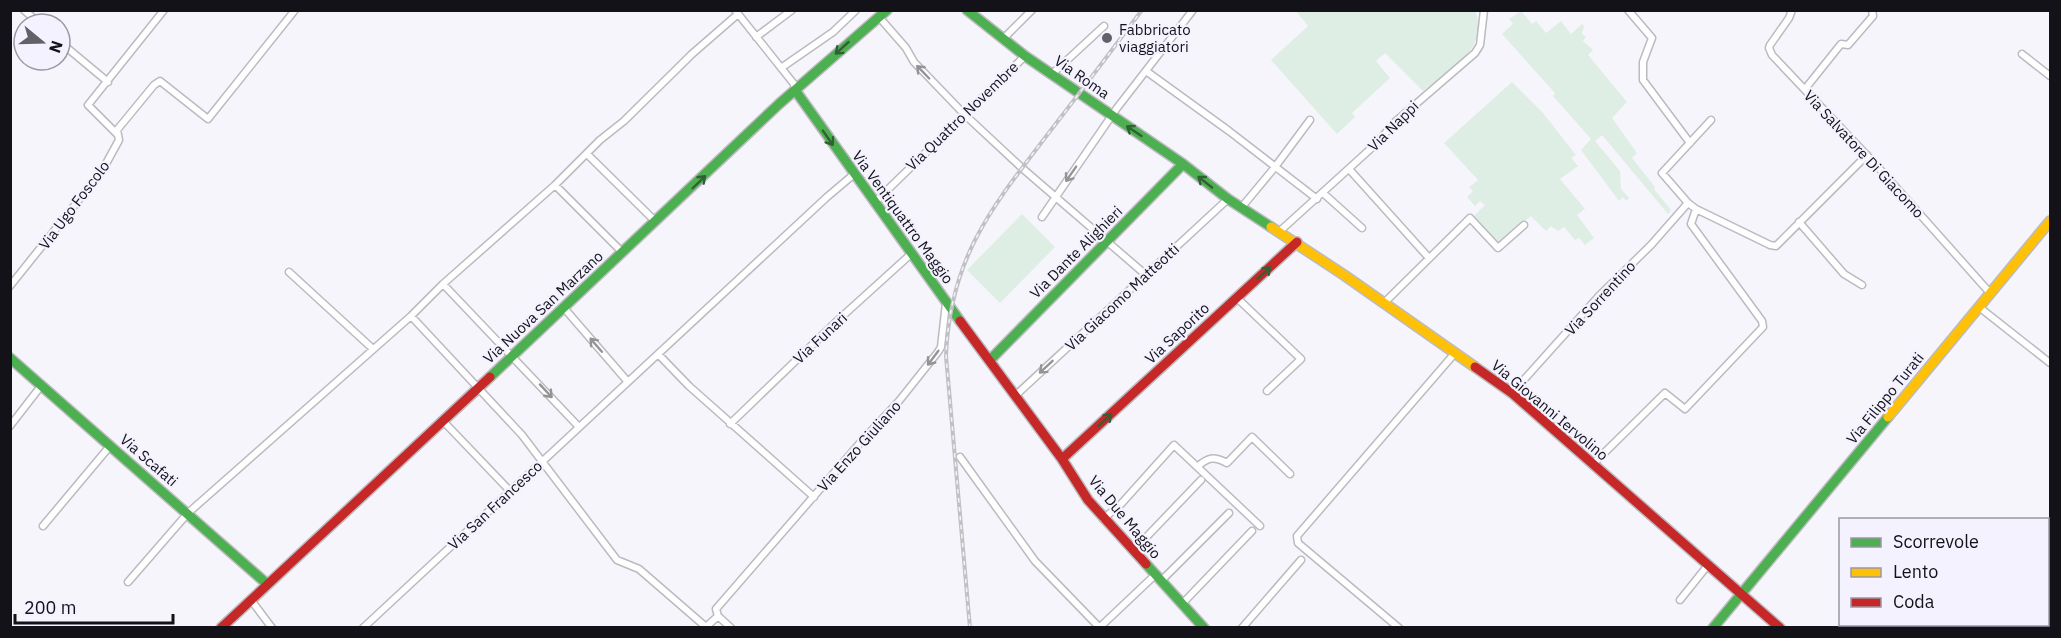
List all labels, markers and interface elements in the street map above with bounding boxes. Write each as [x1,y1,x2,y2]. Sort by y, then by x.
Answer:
north arrow [12,12,72,72]
place label: Fabbricato viaggiatori [1119,20,1191,56]
marker: Fabbricato viaggiatori [1100,31,1114,45]
text: N [45,38,68,56]
one-way arrow [835,41,850,55]
street label: Via Roma [1051,51,1113,103]
street label: Via Quattro Novembre [902,57,1022,175]
one-way arrow [916,65,931,80]
street label: Via Salvatore Di Giacomo [1800,86,1928,222]
street label: Via Nappi [1364,97,1422,155]
one-way arrow [1126,125,1143,137]
one-way arrow [822,130,834,146]
street label: Via Ventiquattro Maggio [848,147,958,287]
street label: Via Ugo Foscolo [34,157,114,253]
one-way arrow [1065,165,1077,182]
one-way arrow [691,174,706,189]
one-way arrow [1198,175,1214,188]
street label: Via Dante Alighieri [1026,202,1126,302]
street label: Via Giacomo Matteotti [1061,239,1183,355]
street label: Via Nuova San Marzano [479,247,607,367]
street label: Via Sorrentino [1561,257,1639,339]
one-way arrow [1256,266,1271,280]
street label: Via Saporito [1141,298,1213,368]
street label: Via Funari [789,308,851,368]
one-way arrow [589,337,602,353]
street label: Via Filippo Turati [1842,348,1928,448]
one-way arrow [927,350,940,366]
street label: Via Giovanni Iervolino [1488,356,1612,464]
one-way arrow [1039,360,1054,374]
one-way arrow [539,384,553,399]
street label: Via Enzo Giuliano [813,397,905,495]
one-way arrow [1097,413,1112,427]
street label: Via Scafati [116,430,182,490]
street label: Via San Francesco [444,456,546,554]
street label: Via Due Maggio [1085,471,1165,563]
legend [1839,518,2049,626]
text: Scorrevole [1893,530,1979,553]
text: Lento [1893,560,1938,583]
scale bar [15,587,172,625]
text: Coda [1893,590,1935,613]
text: 200 m [24,596,76,619]

